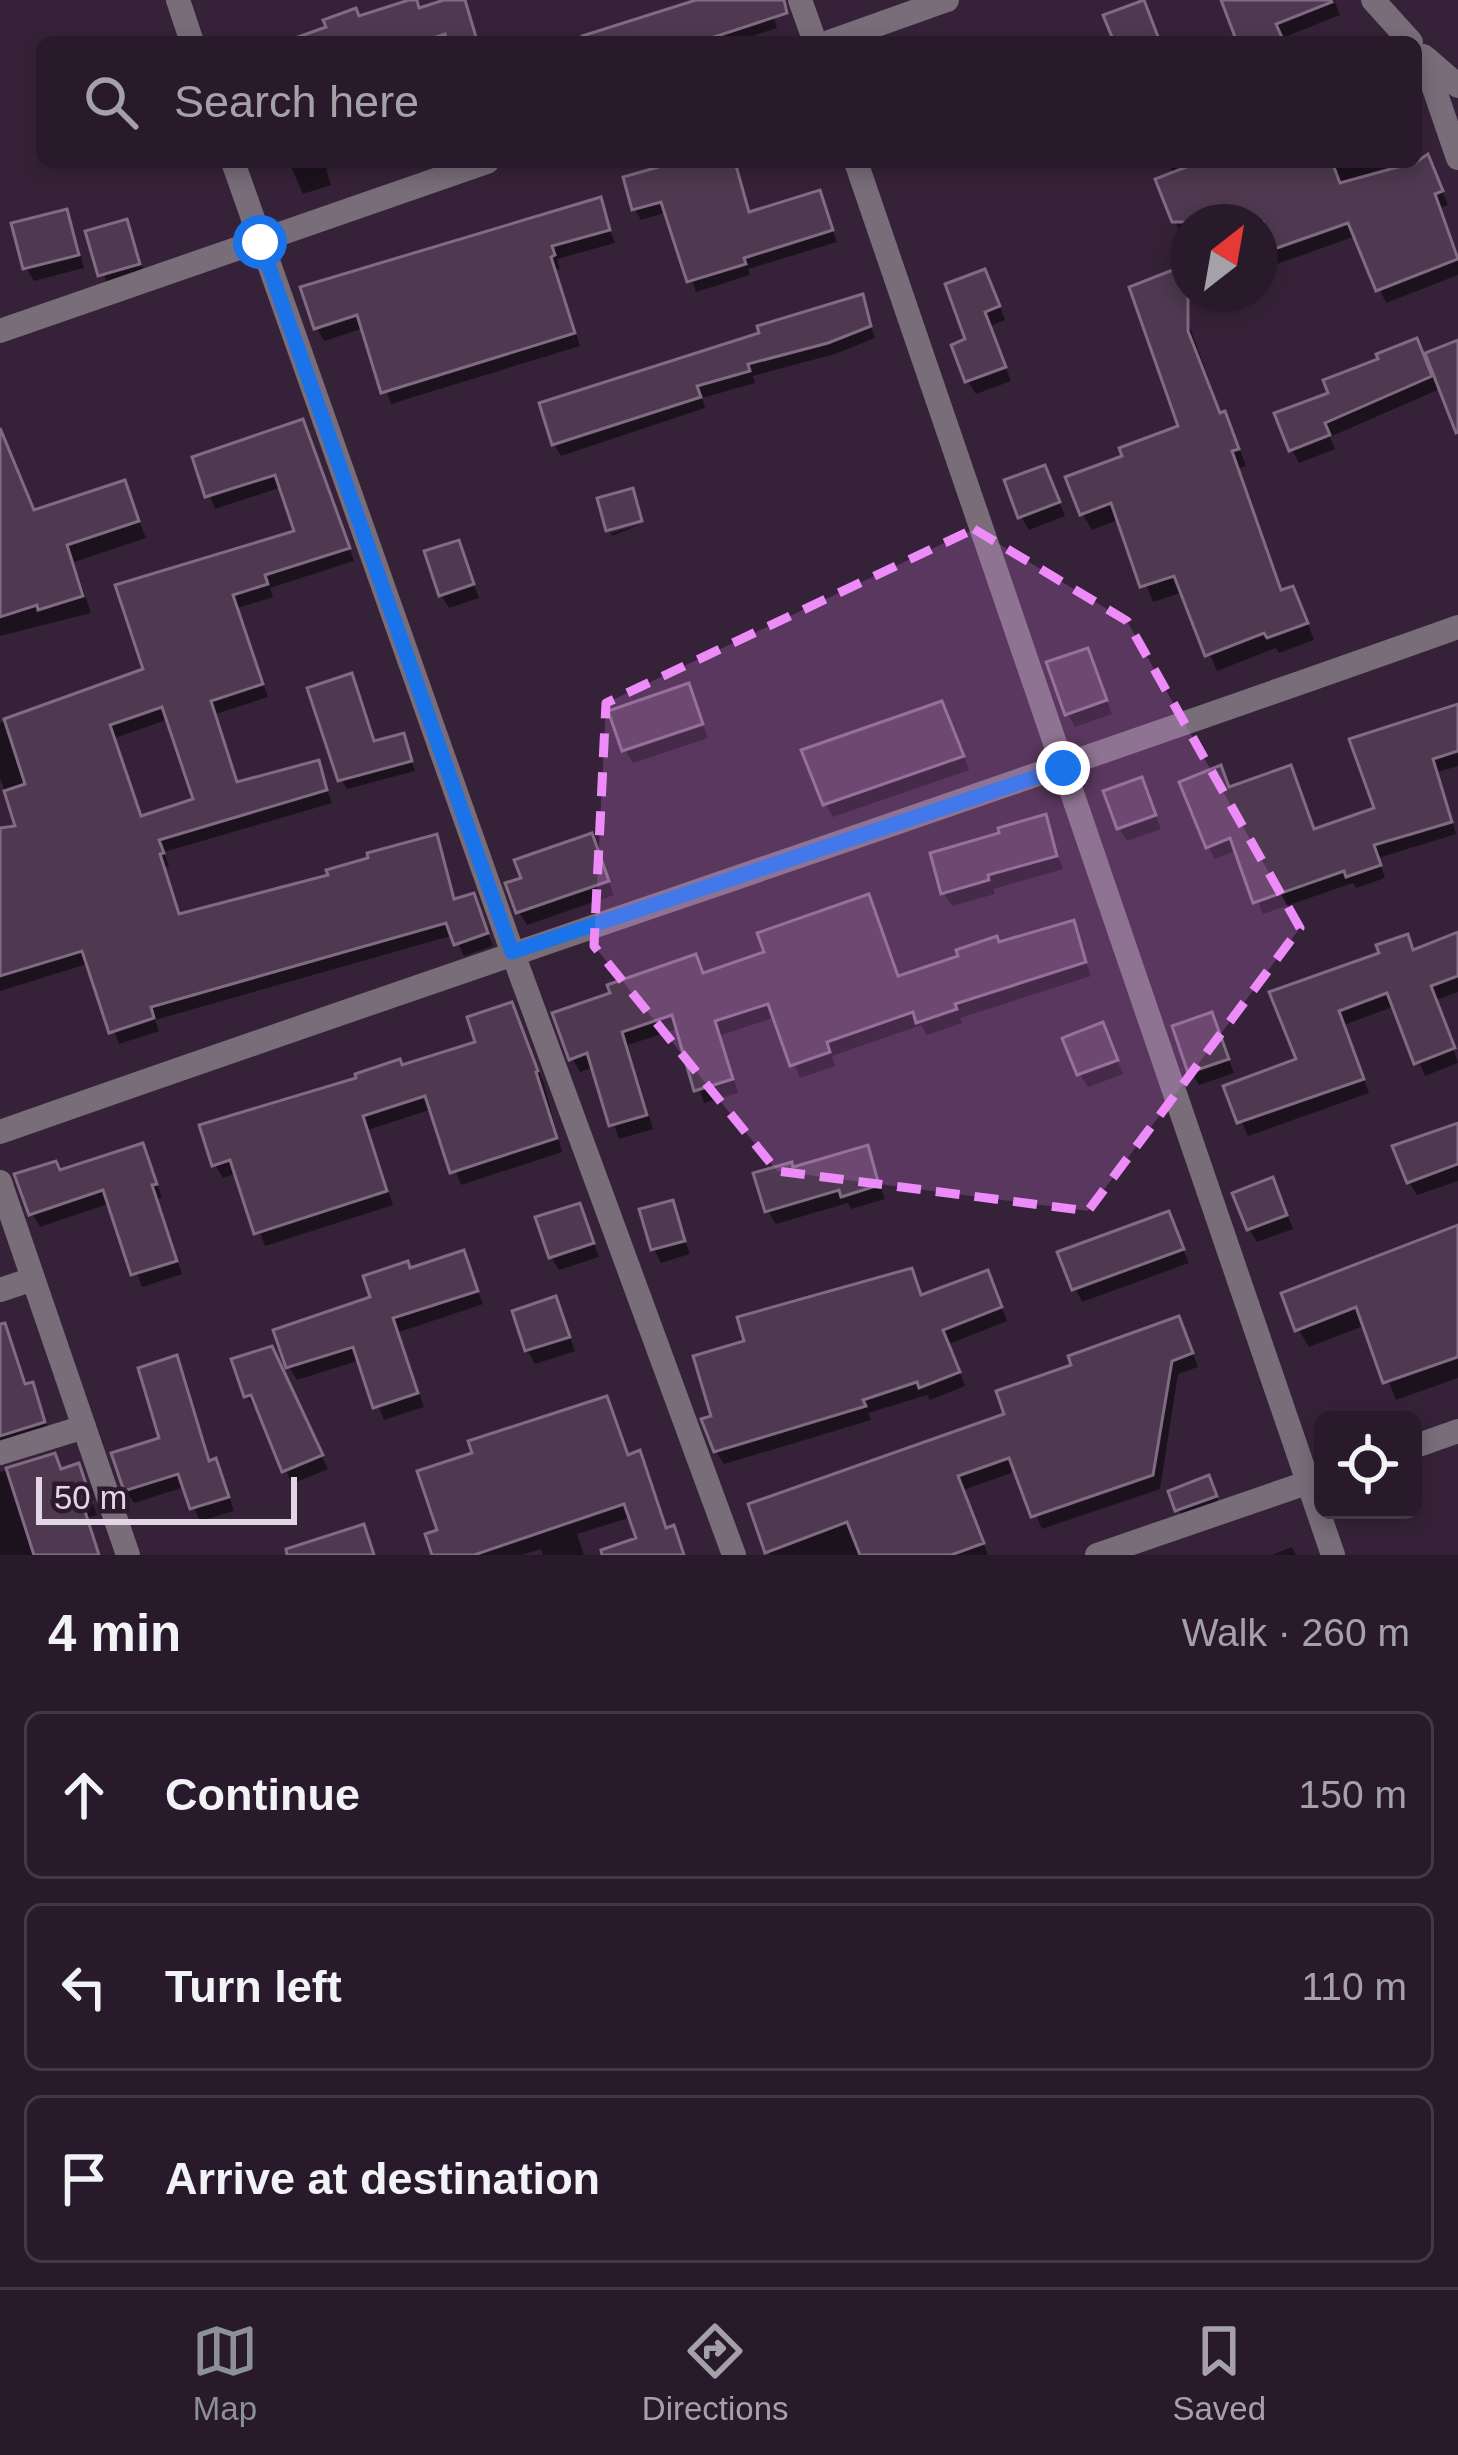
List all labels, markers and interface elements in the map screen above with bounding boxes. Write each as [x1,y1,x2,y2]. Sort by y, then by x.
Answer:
search box [36,36,1422,168]
icon: search [78,69,144,135]
text: Search here [174,76,419,127]
north arrow [1170,204,1278,312]
route start [233,215,287,269]
route end [1036,741,1090,795]
map controls [1314,1411,1422,1519]
button: locate [1314,1411,1422,1519]
scale bar [36,1471,297,1524]
text: 50 m [54,1479,127,1516]
text: 4 min [48,1605,181,1662]
text: Walk · 260 m [1182,1611,1410,1654]
icon: ahead [51,1762,117,1828]
text: Continue [165,1769,360,1820]
text: 150 m [1299,1773,1407,1816]
icon: left [51,1954,117,2020]
text: Turn left [165,1961,342,2012]
text: 110 m [1302,1965,1407,2008]
icon: arrive [51,2146,117,2212]
text: Arrive at destination [165,2153,600,2204]
tab: Map [192,2318,258,2428]
tab: Directions [642,2318,789,2428]
tab: Saved [1172,2318,1266,2428]

